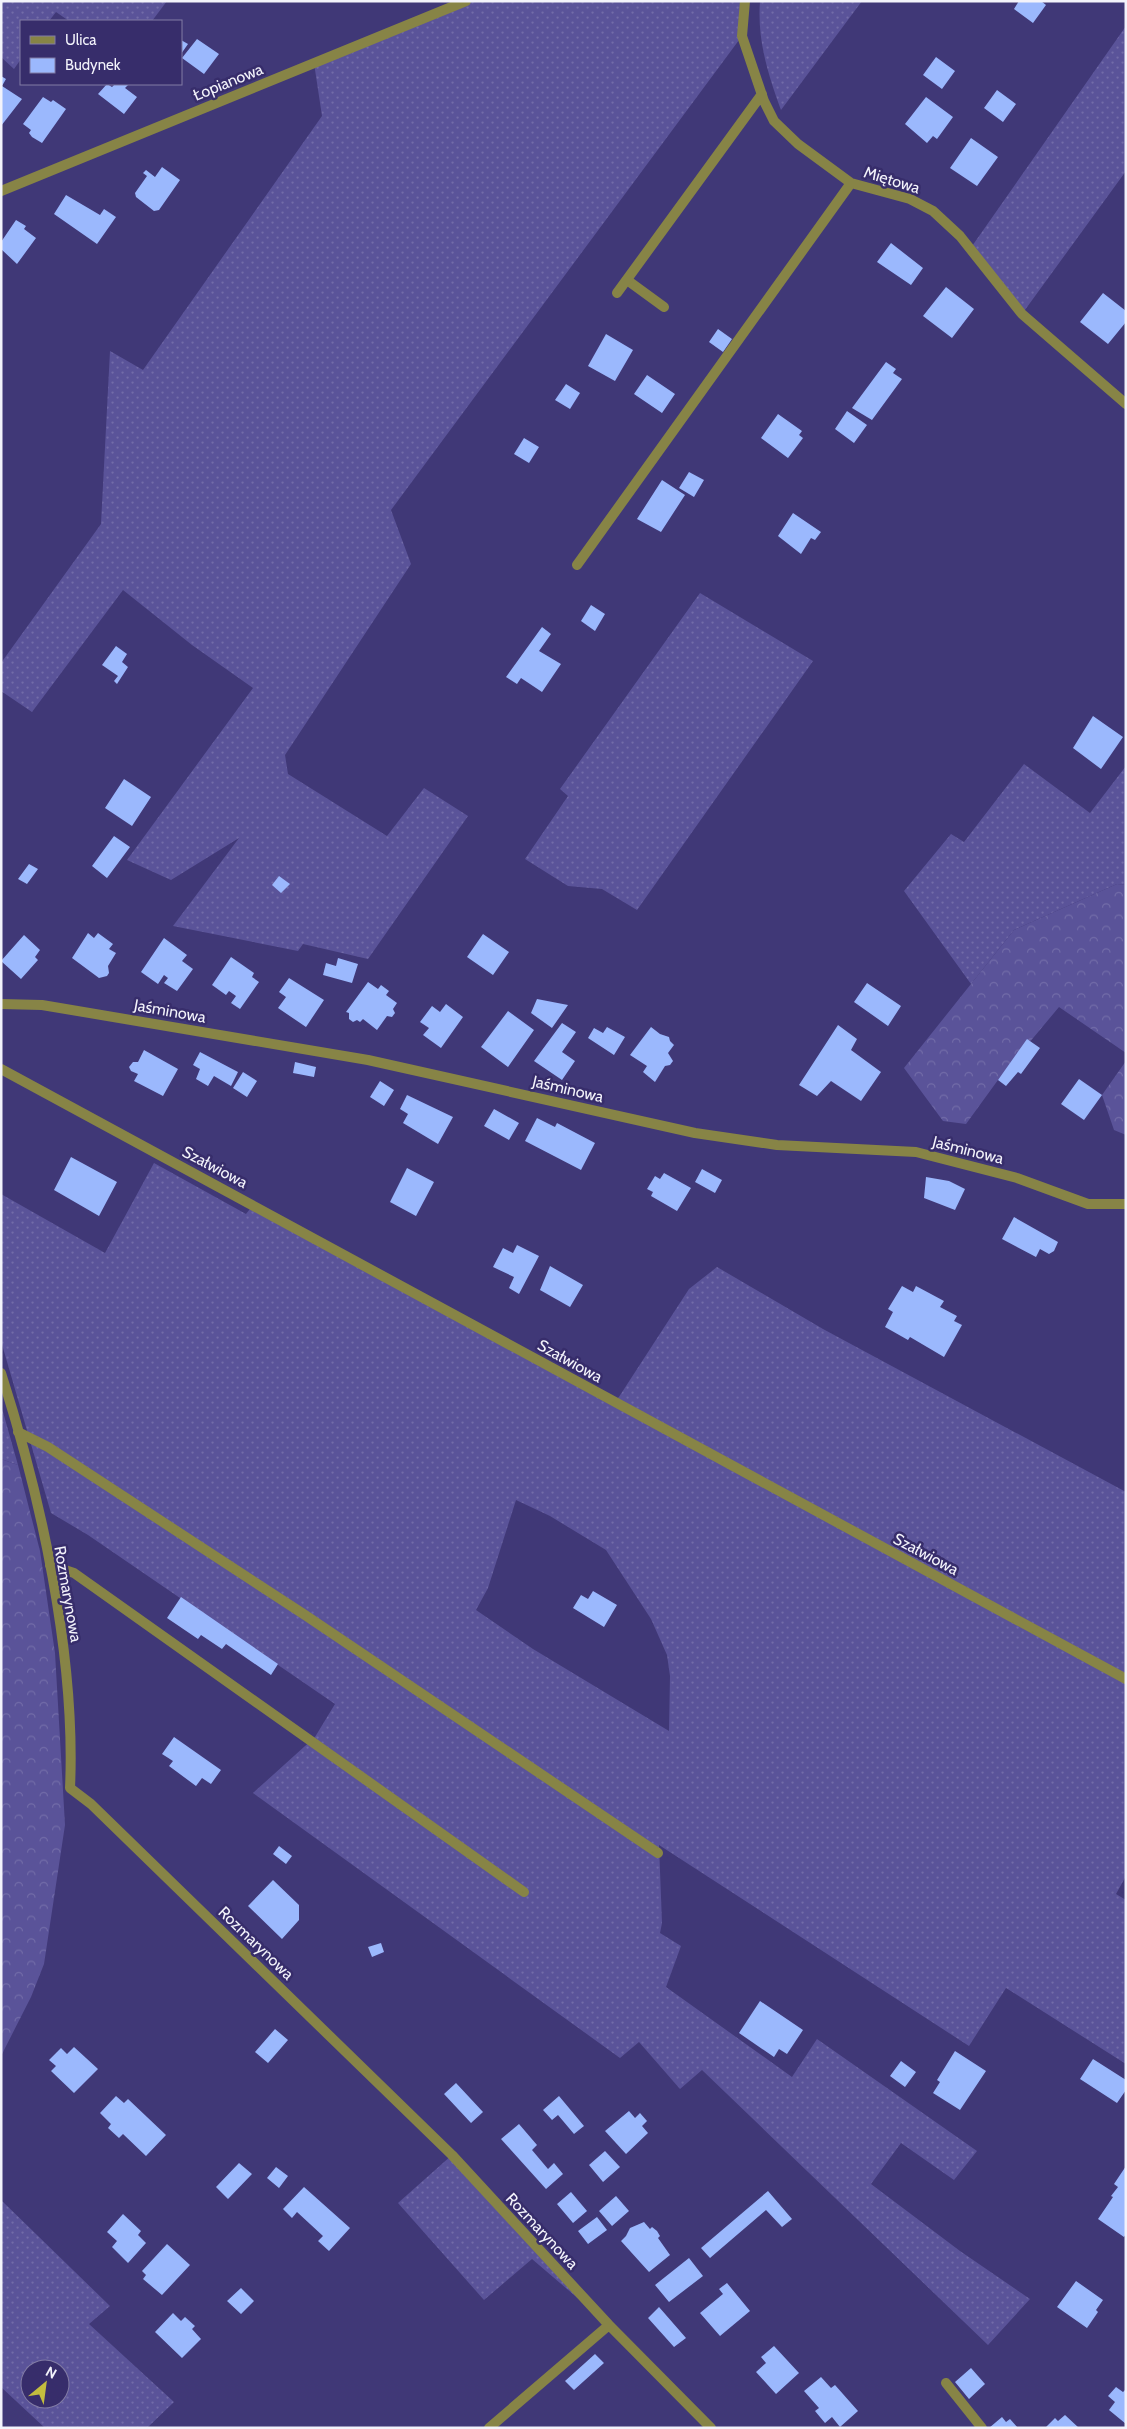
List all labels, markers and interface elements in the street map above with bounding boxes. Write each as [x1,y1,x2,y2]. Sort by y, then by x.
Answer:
legend [20,20,182,85]
text: Ulica [65,31,97,49]
text: Budynek [65,56,121,74]
street label: Łopianowa [190,59,266,105]
street label: Miętowa [862,162,923,198]
street label: Jaśminowa [132,995,208,1027]
street label: Jaśminowa [530,1071,606,1106]
street label: Jaśminowa [930,1132,1006,1168]
street label: Szałwiowa [179,1142,251,1192]
street label: Szałwiowa [534,1335,606,1387]
street label: Szałwiowa [890,1529,962,1579]
street label: Rozmarynowa [50,1544,86,1644]
street label: Rozmarynowa [214,1902,298,1984]
street label: Rozmarynowa [502,2189,582,2273]
north arrow [20,2359,70,2409]
text: N [43,2362,60,2383]

